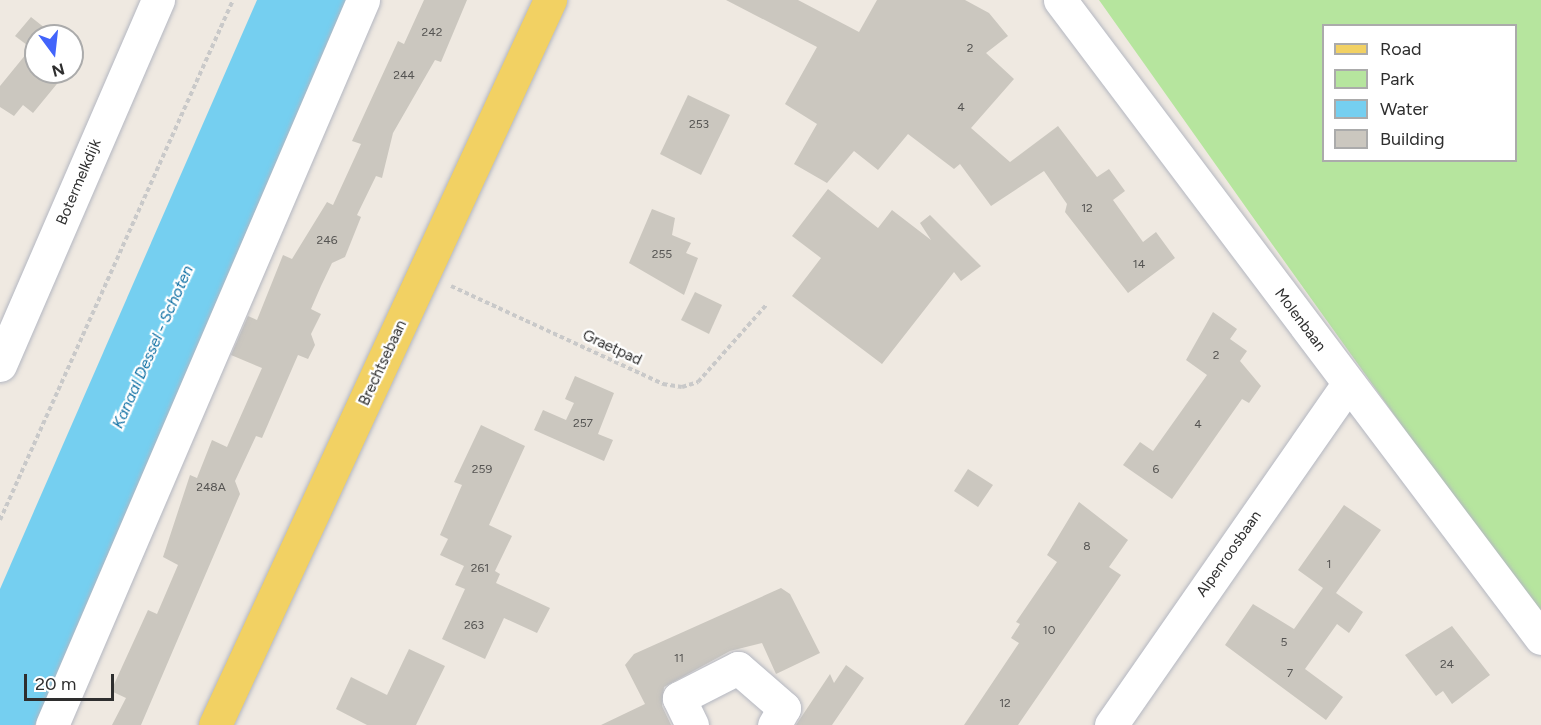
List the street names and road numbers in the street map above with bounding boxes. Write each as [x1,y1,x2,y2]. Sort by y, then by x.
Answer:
street label: Botermelkdijk [53,136,105,228]
street label: Molenbaan [1271,285,1329,355]
street label: Brechtsebaan [355,317,411,409]
street label: Graetpad [580,326,644,370]
street label: Alpenroosbaan [1193,508,1265,600]

